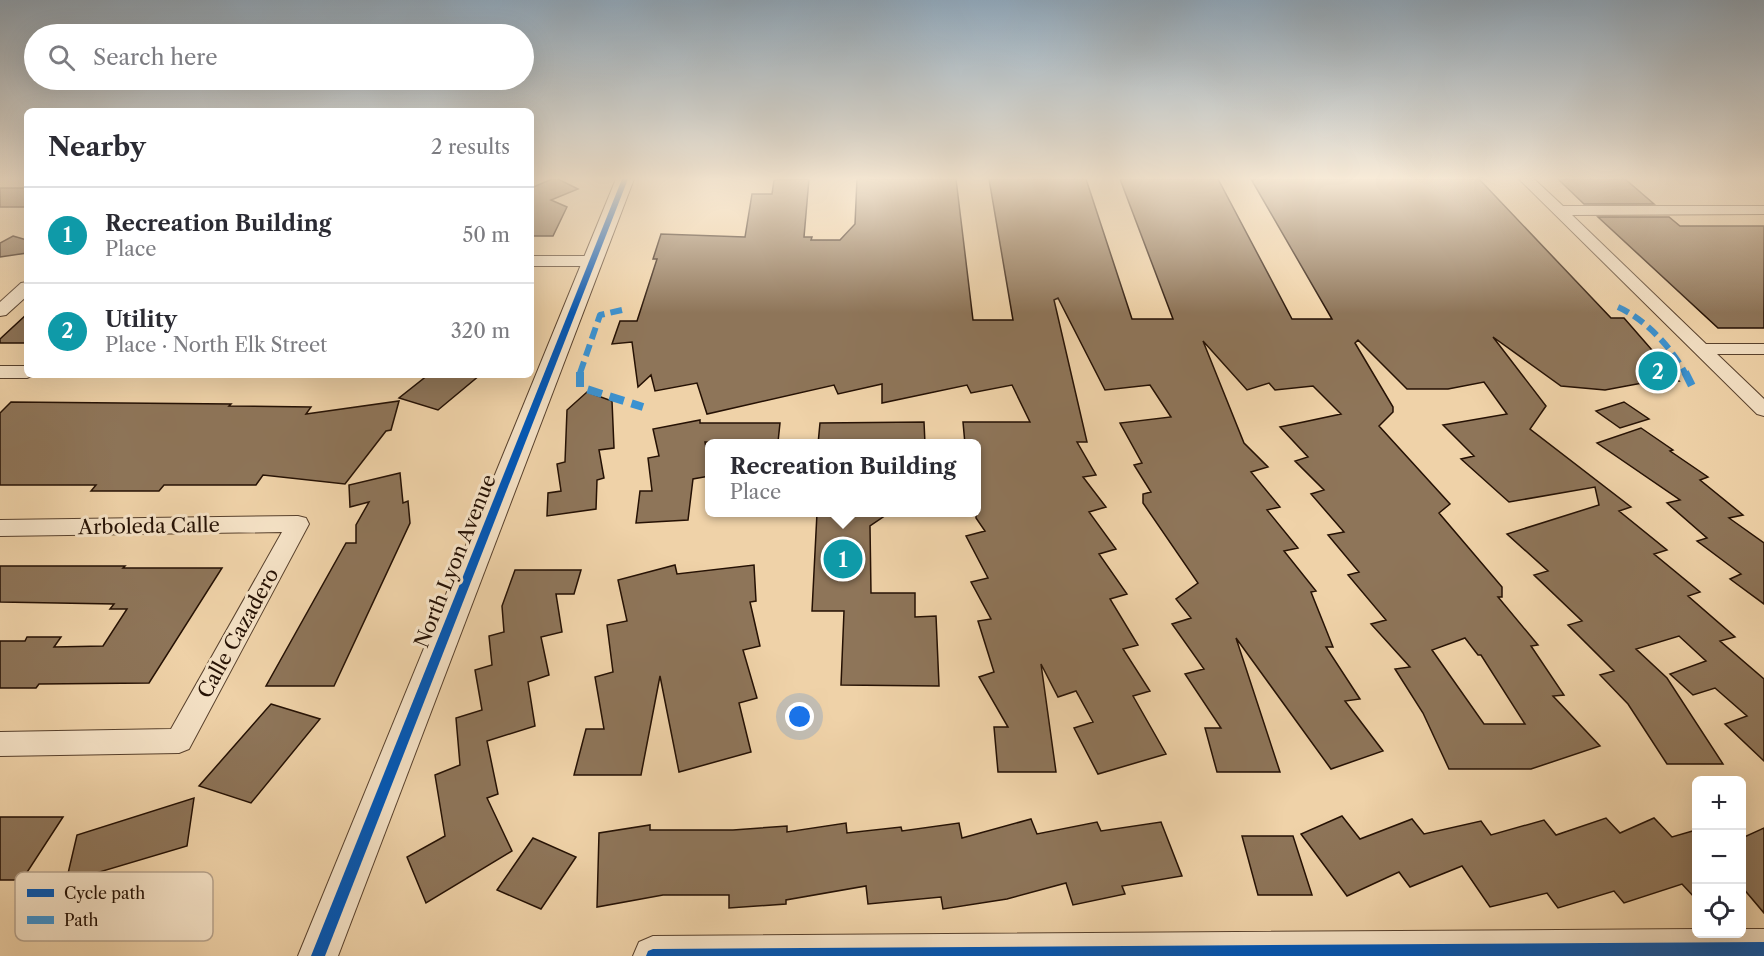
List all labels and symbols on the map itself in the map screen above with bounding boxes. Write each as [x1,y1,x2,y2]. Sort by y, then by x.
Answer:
pin: 2 [1638,348,1678,394]
street label: North Lyon Avenue [409,471,501,651]
street label: Arboleda Calle [77,513,220,539]
pin: 1 [824,536,862,582]
street label: Calle Cazadero [192,564,284,702]
your location [785,702,814,731]
legend [15,872,213,941]
text: Cycle path [64,883,145,903]
text: Path [64,910,98,930]

